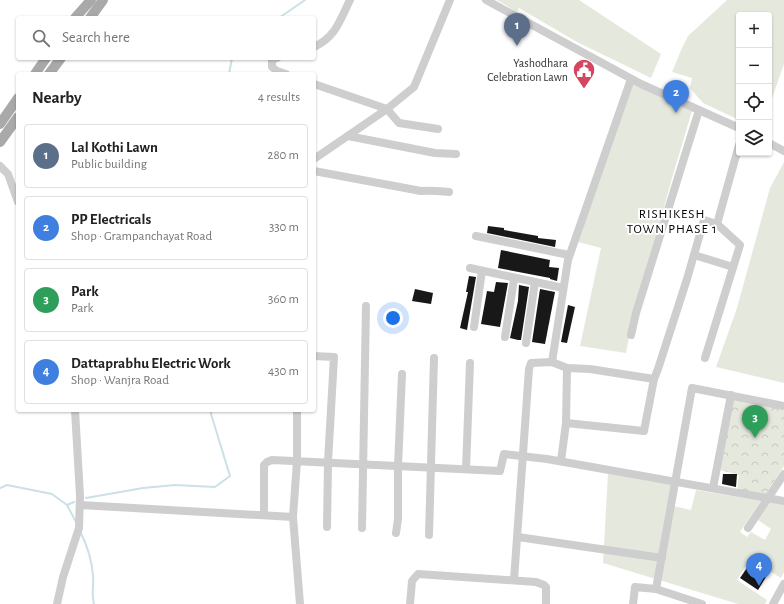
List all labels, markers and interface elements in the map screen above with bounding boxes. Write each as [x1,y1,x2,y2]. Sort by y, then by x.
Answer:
map controls [736,12,772,156]
button: + [736,12,772,48]
pin: 1 [504,13,530,46]
search box [16,16,316,60]
icon: search [30,27,52,49]
text: Search here [62,30,130,45]
button: − [736,48,772,84]
place label: Yashodhara Celebration Lawn [487,57,568,83]
public building icon: Yashodhara Celebration Lawn [571,57,597,90]
pin: 2 [663,80,689,113]
button: locate [736,84,772,120]
text: Nearby [32,89,82,106]
text: 4 results [258,91,300,104]
button: layers [736,120,772,156]
text: Lal Kothi Lawn [71,140,158,155]
text: 1 [44,149,48,162]
text: 280 m [268,149,299,162]
text: Public building [71,158,147,171]
district label: RISHIKESH TOWN PHASE 1 [627,208,717,236]
text: PP Electricals [71,212,151,227]
text: 2 [43,221,49,234]
text: 330 m [269,221,299,234]
text: Shop · Grampanchayat Road [71,230,212,243]
text: Park [71,284,99,299]
text: 3 [43,293,49,306]
text: 360 m [268,293,299,306]
text: Park [71,302,93,315]
your location [383,308,403,328]
text: Dattaprabhu Electric Work [71,356,231,371]
text: 4 [43,365,49,378]
text: 430 m [268,365,299,378]
text: Shop · Wanjra Road [71,374,169,387]
pin: 3 [742,405,768,438]
pin: 4 [746,553,772,586]

